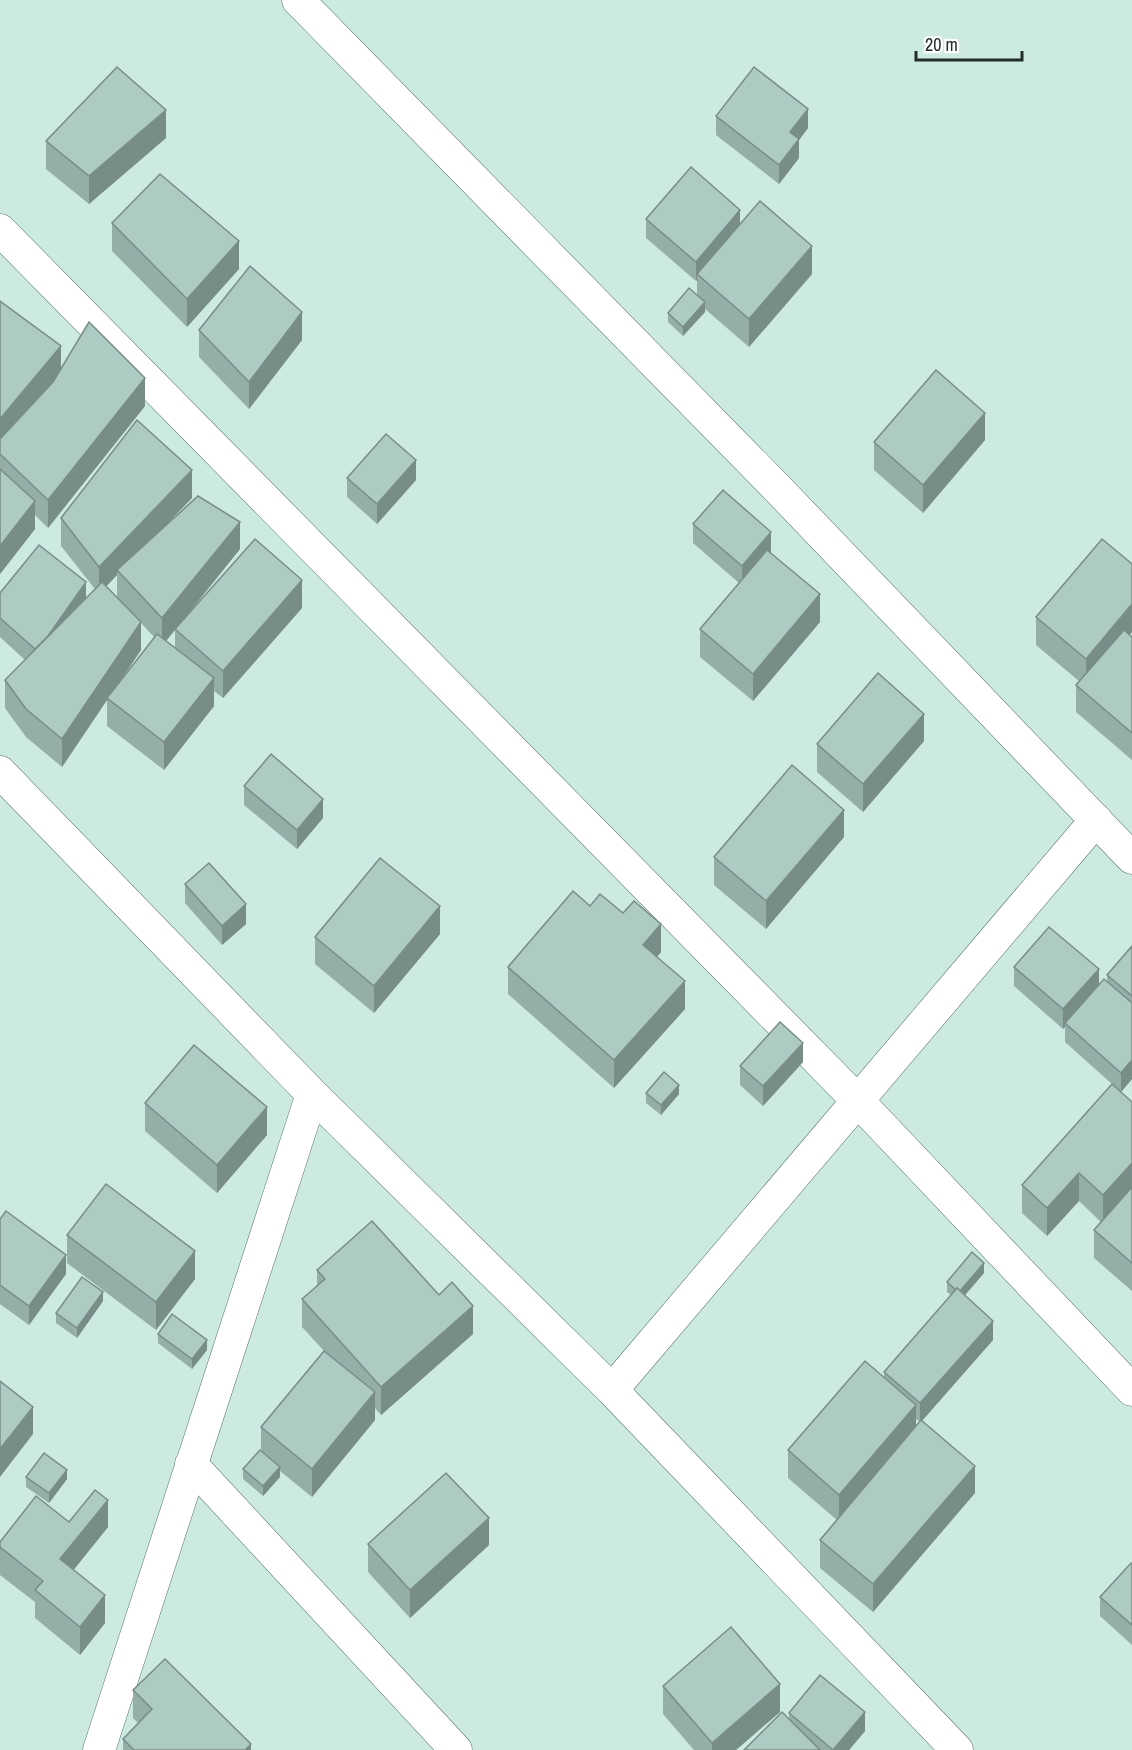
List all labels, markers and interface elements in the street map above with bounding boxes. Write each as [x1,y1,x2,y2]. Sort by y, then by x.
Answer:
scale bar [916,24,1022,62]
text: 20 m [925,32,958,57]

